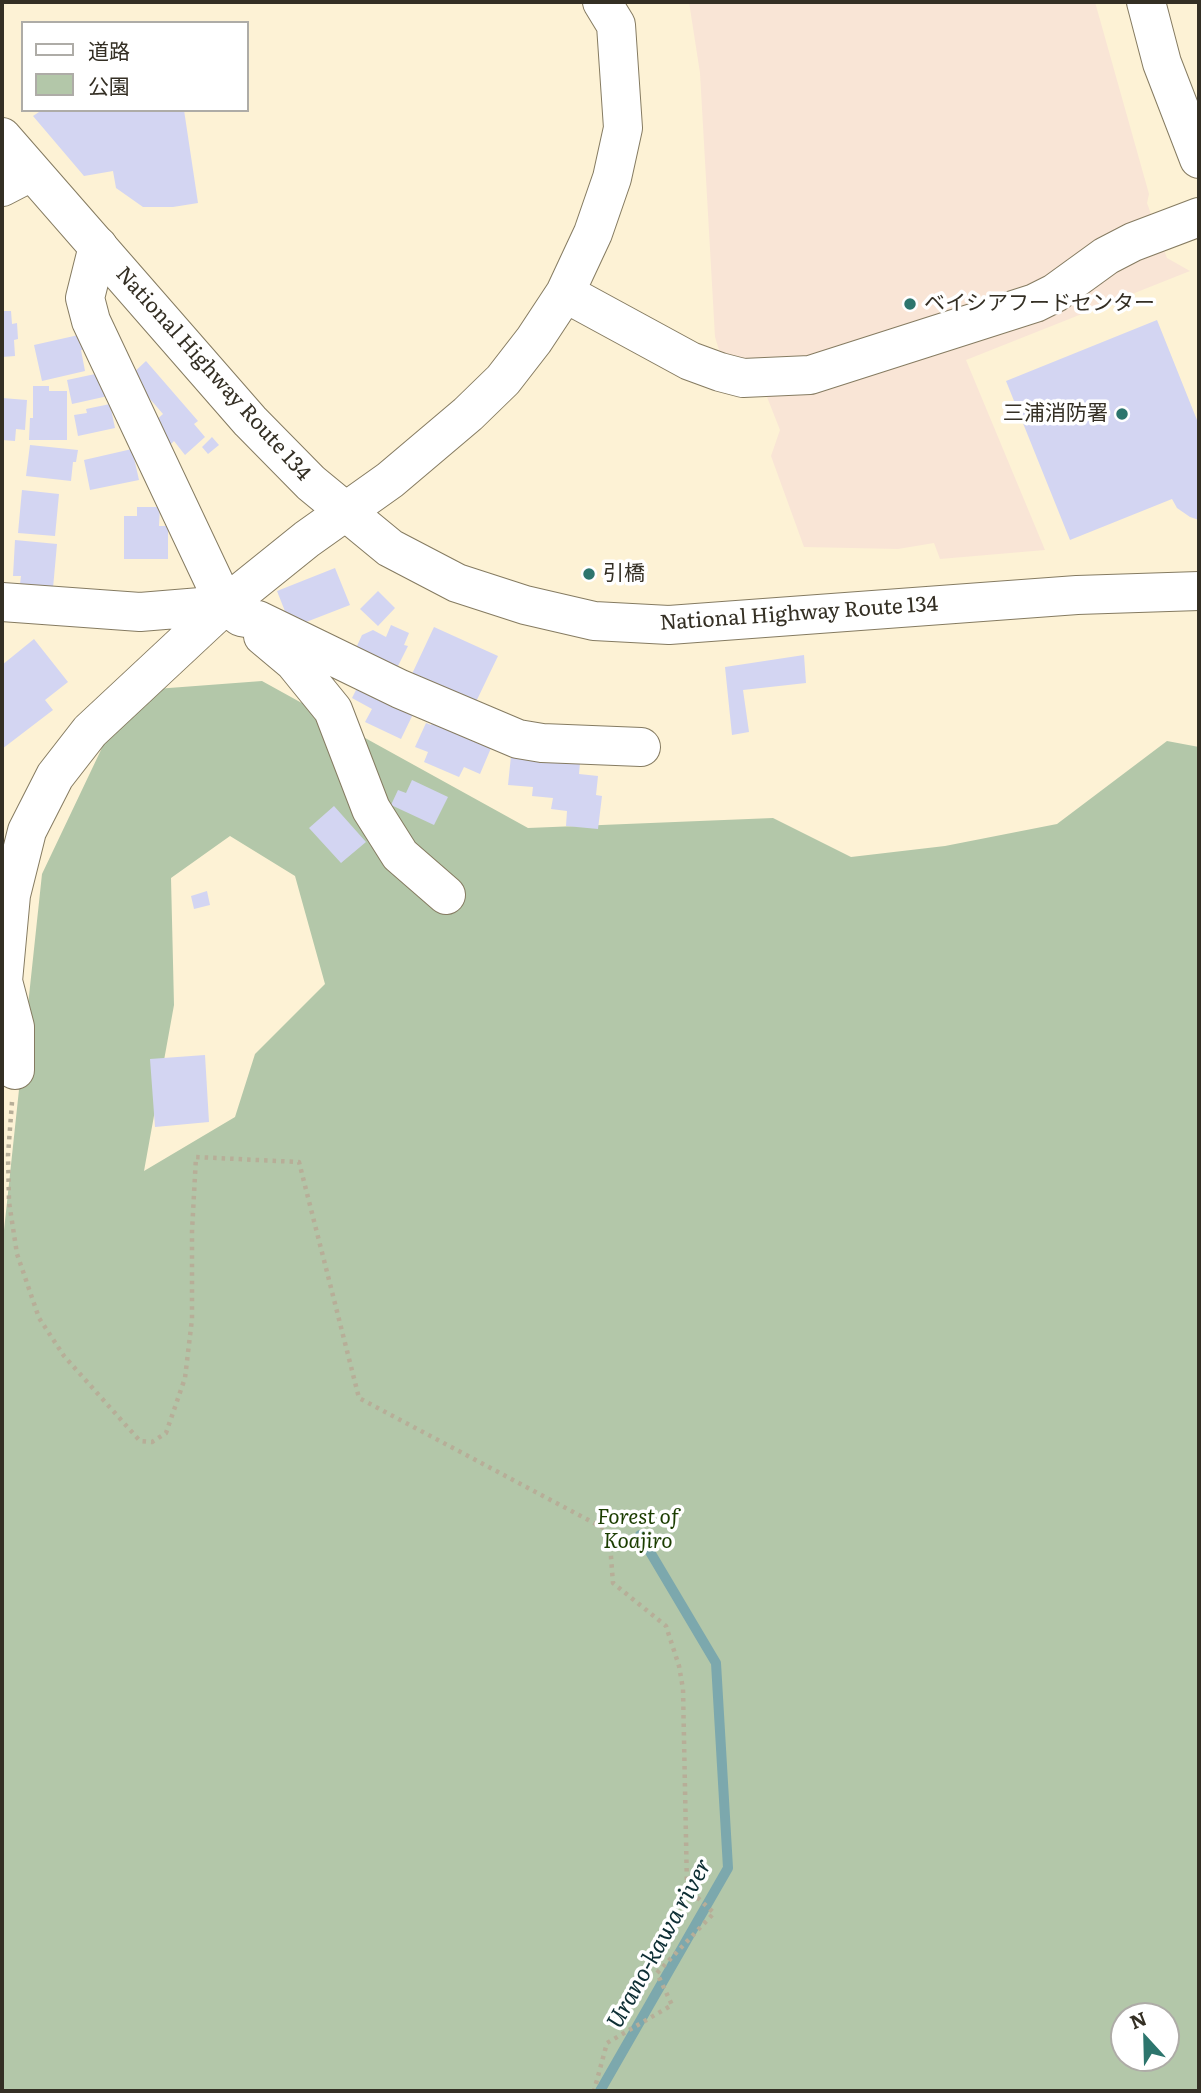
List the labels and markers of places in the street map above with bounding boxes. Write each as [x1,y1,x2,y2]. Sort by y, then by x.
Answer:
place label: ベイシアフードセンター [924,291,1155,317]
marker: ベイシアフードセンター [902,296,918,312]
place label: 三浦消防署 [1003,401,1108,427]
marker: 三浦消防署 [1114,406,1130,422]
place label: 引橋 [603,561,645,587]
marker: 引橋 [581,566,597,582]

